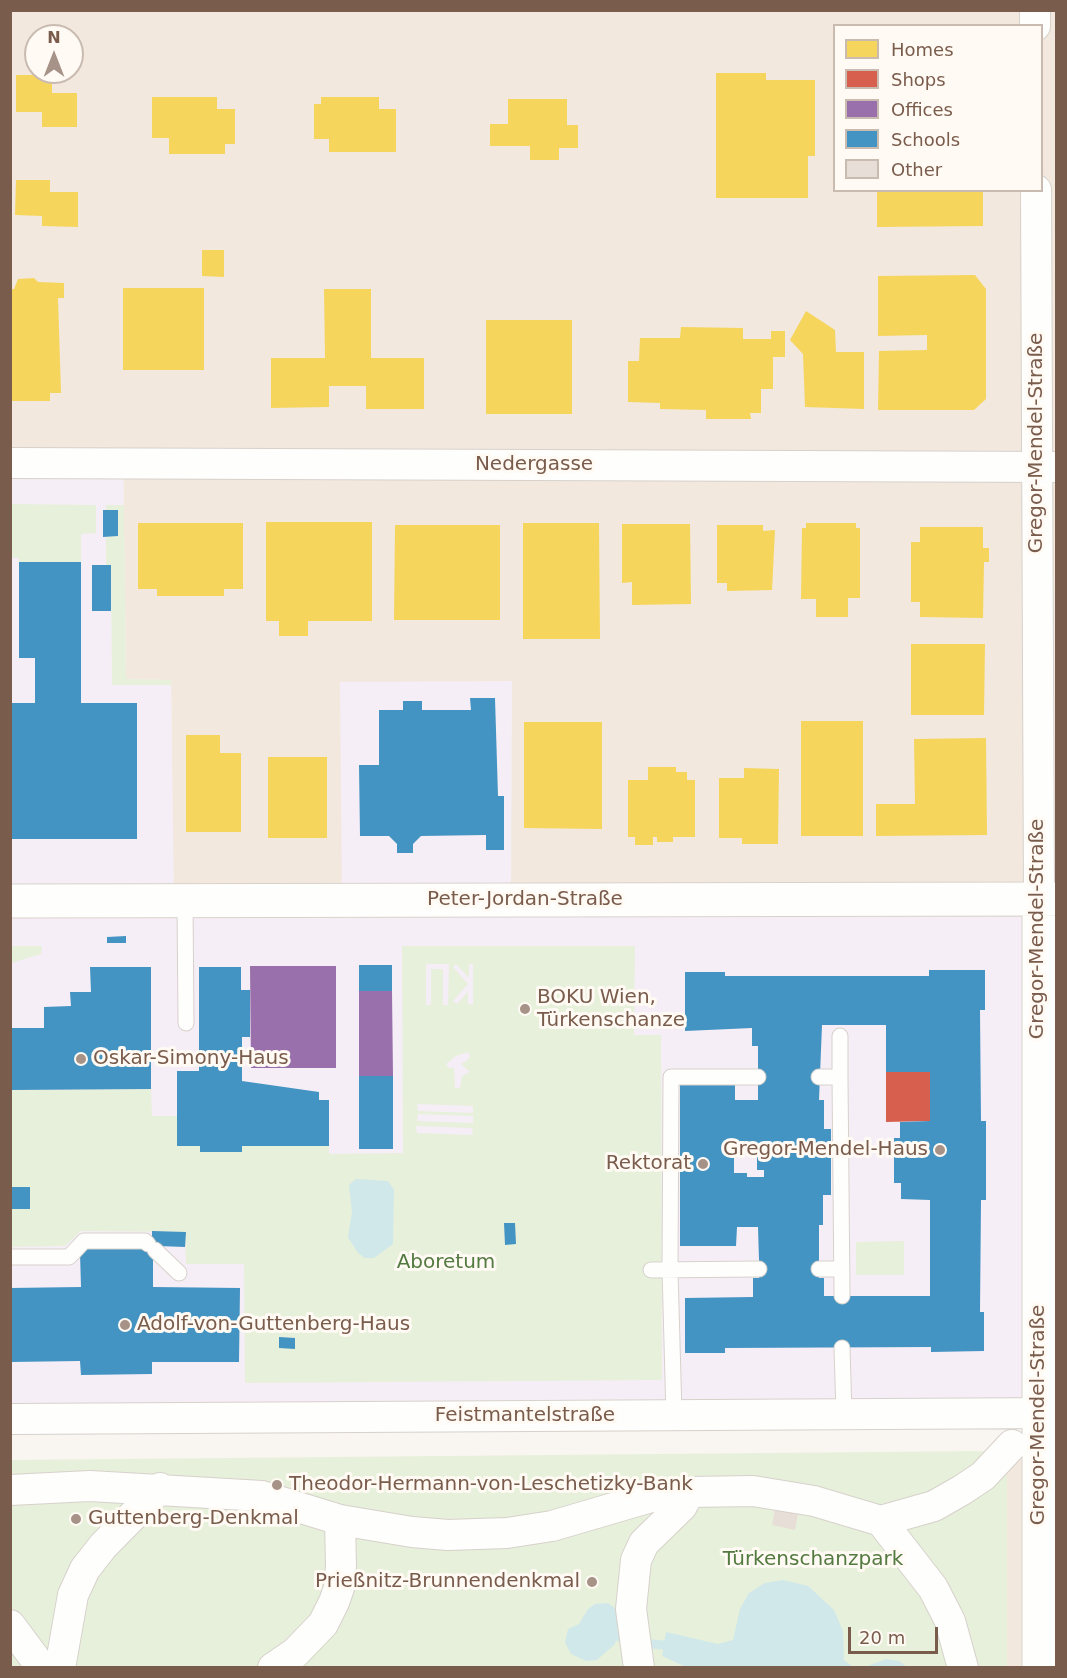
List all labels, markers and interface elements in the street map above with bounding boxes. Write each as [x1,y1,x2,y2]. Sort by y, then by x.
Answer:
north arrow [24,24,84,84]
legend [833,24,1043,192]
text: N [47,28,61,47]
text: Homes [891,39,954,60]
text: Shops [891,69,946,90]
text: Offices [891,99,953,120]
text: Schools [891,129,960,150]
text: Other [891,159,942,180]
street label: Gregor-Mendel-Straße [1025,333,1049,553]
street label: Nedergasse [475,453,593,477]
street label: Gregor-Mendel-Straße [1026,819,1050,1039]
street label: Peter-Jordan-Straße [427,888,623,912]
place label: BOKU Wien, Türkenschanze [537,986,685,1033]
marker: BOKU Wien, Türkenschanze [518,1002,532,1016]
place label: Oskar-Simony-Haus [93,1047,289,1071]
marker: Oskar-Simony-Haus [74,1052,88,1066]
place label: Gregor-Mendel-Haus [723,1138,928,1162]
marker: Gregor-Mendel-Haus [933,1143,947,1157]
place label: Rektorat [606,1152,691,1176]
marker: Rektorat [696,1157,710,1171]
park label: Aboretum [397,1251,495,1275]
street label: Gregor-Mendel-Straße [1027,1305,1051,1525]
place label: Adolf-von-Guttenberg-Haus [137,1313,410,1337]
marker: Adolf-von-Guttenberg-Haus [118,1318,132,1332]
street label: Feistmantelstraße [435,1404,615,1428]
place label: Theodor-Hermann-von-Leschetizky-Bank [289,1473,693,1497]
marker: Theodor-Hermann-von-Leschetizky-Bank [270,1478,284,1492]
place label: Guttenberg-Denkmal [88,1507,299,1531]
marker: Guttenberg-Denkmal [69,1512,83,1526]
park label: Türkenschanzpark [723,1548,903,1572]
place label: Prießnitz-Brunnendenkmal [315,1570,580,1594]
marker: Prießnitz-Brunnendenkmal [585,1575,599,1589]
scale bar [851,1615,941,1653]
text: 20 m [859,1627,905,1648]

